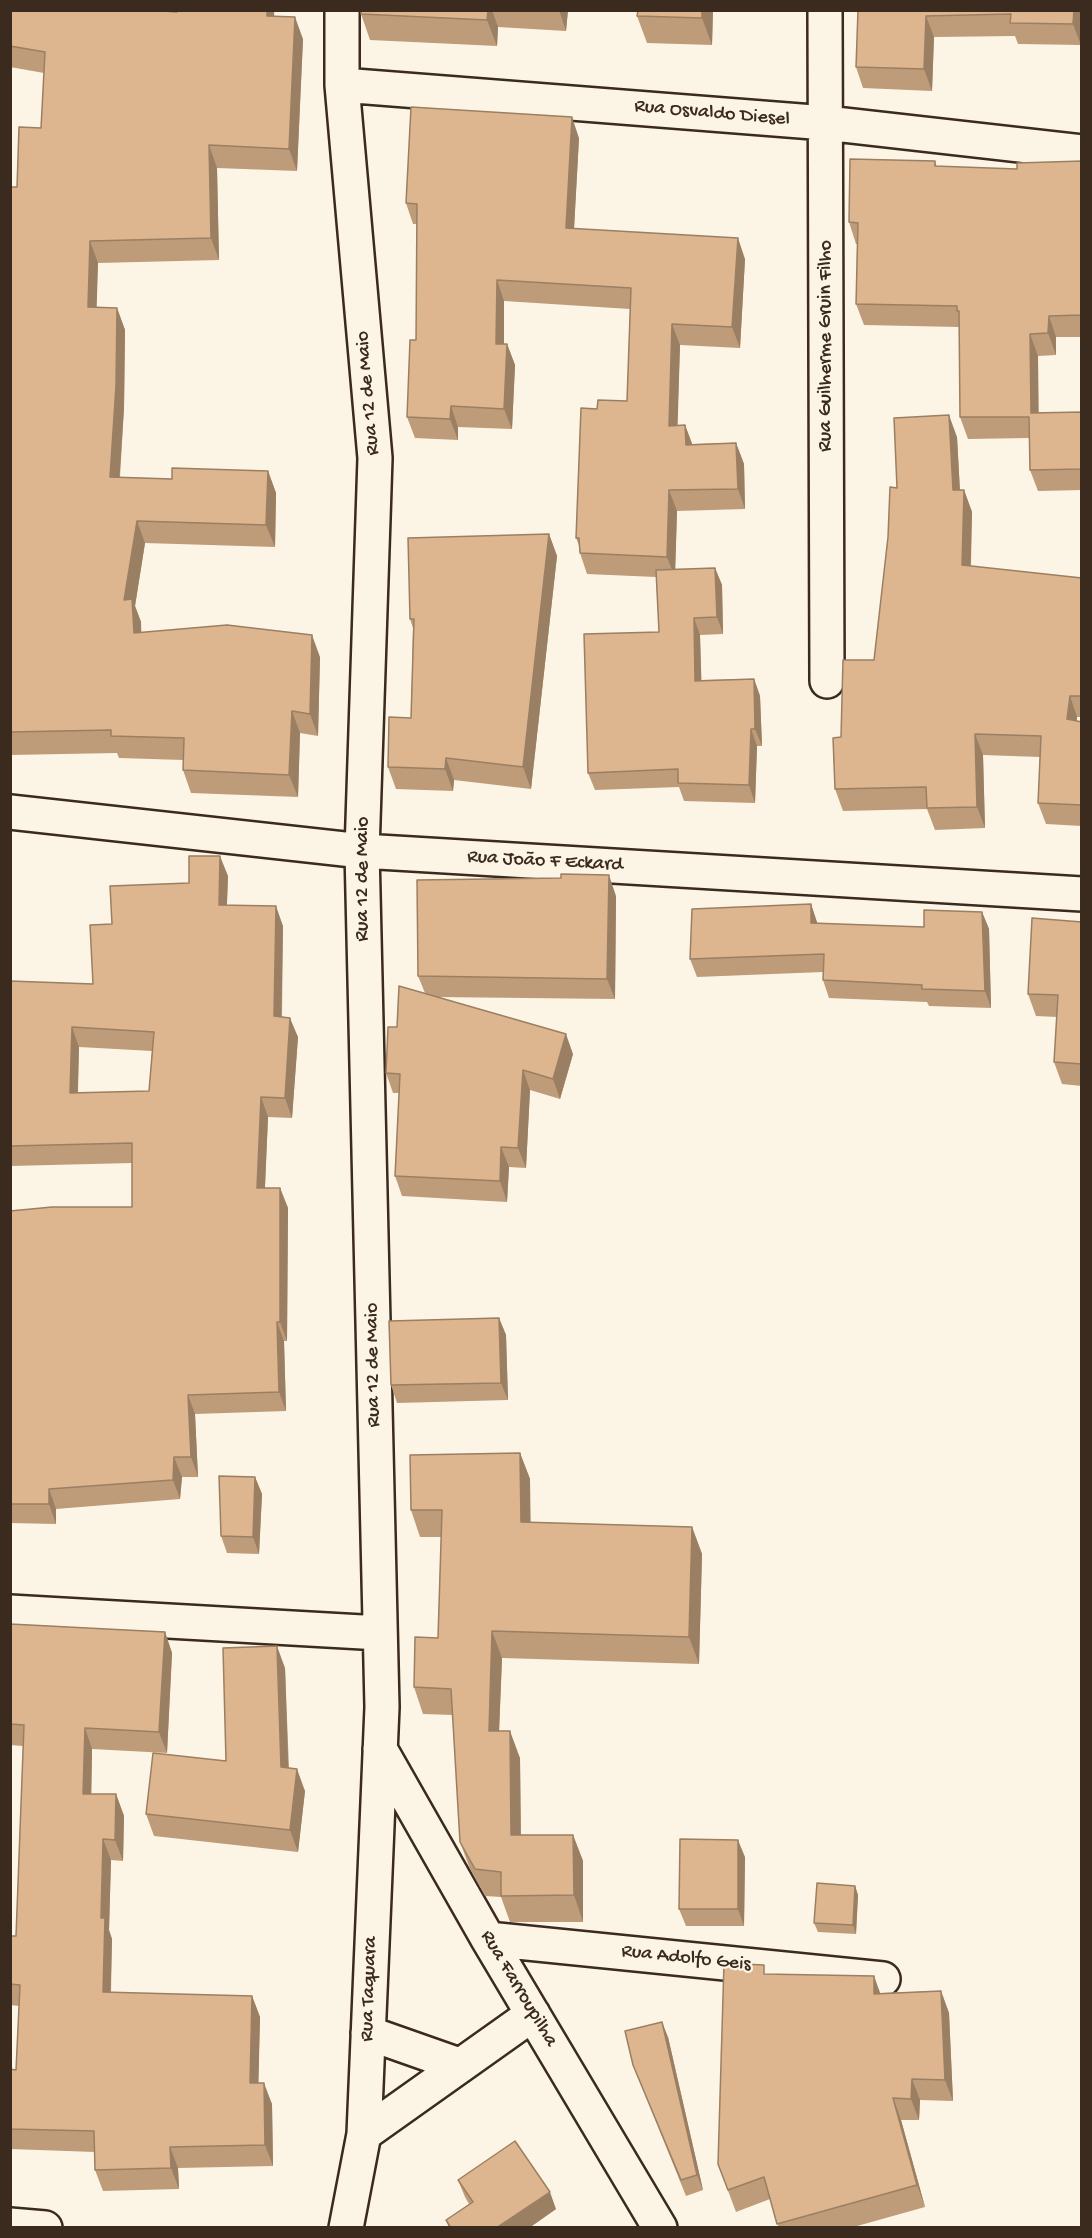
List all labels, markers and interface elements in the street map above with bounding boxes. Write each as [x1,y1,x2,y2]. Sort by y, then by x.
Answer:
street label: Rua Osvaldo Diesel [633,95,791,133]
street label: Rua Guilherme Gruin Filho [815,240,839,452]
street label: Rua 12 de Maio [352,330,386,456]
street label: Rua 12 de Maio [352,817,376,941]
street label: Rua João F Eckard [467,846,623,878]
street label: Rua 12 de Maio [361,1302,387,1428]
street label: Rua Farroupilha [474,1927,562,2051]
street label: Rua Taquara [356,1936,384,2042]
street label: Rua Adolfo Geis [620,1940,752,1978]

